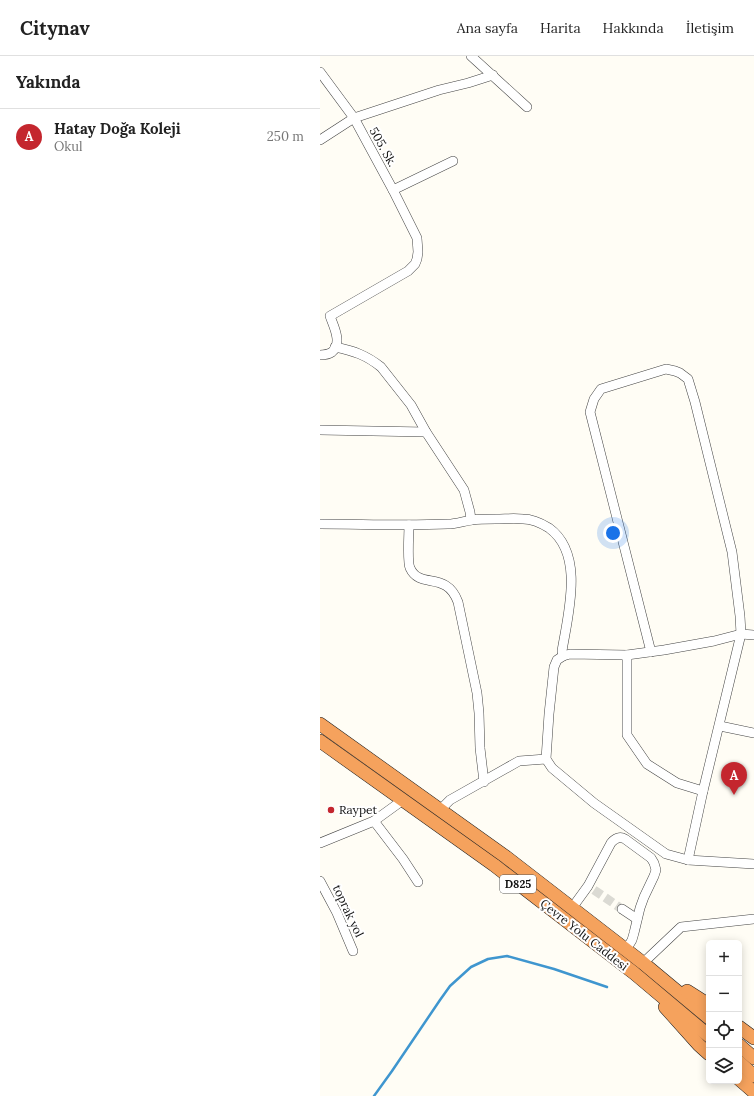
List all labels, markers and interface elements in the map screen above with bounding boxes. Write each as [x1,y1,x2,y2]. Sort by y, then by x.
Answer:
text: Citynav [20,16,90,40]
text: Ana sayfa [457,19,518,37]
text: Harita [540,19,581,37]
text: Hakkında [603,19,664,37]
text: İletişim [686,19,734,37]
text: Yakında [16,71,80,93]
text: Hatay Doğa Koleji [54,119,181,138]
street label: 505. Sk. [366,124,400,169]
text: A [25,128,33,145]
text: 250 m [267,128,304,145]
text: Okul [54,138,83,155]
your location [603,523,623,543]
pin: A [721,762,747,795]
place label: Raypet [339,802,378,817]
marker: Raypet [326,805,336,815]
road number: D825 [500,875,536,893]
street label: toprak yol [330,882,367,939]
street label: Çevre Yolu Caddesi [537,896,631,974]
map controls [706,940,742,1084]
button: + [706,940,742,976]
button: − [706,976,742,1012]
button: locate [706,1012,742,1048]
button: layers [706,1048,742,1084]

